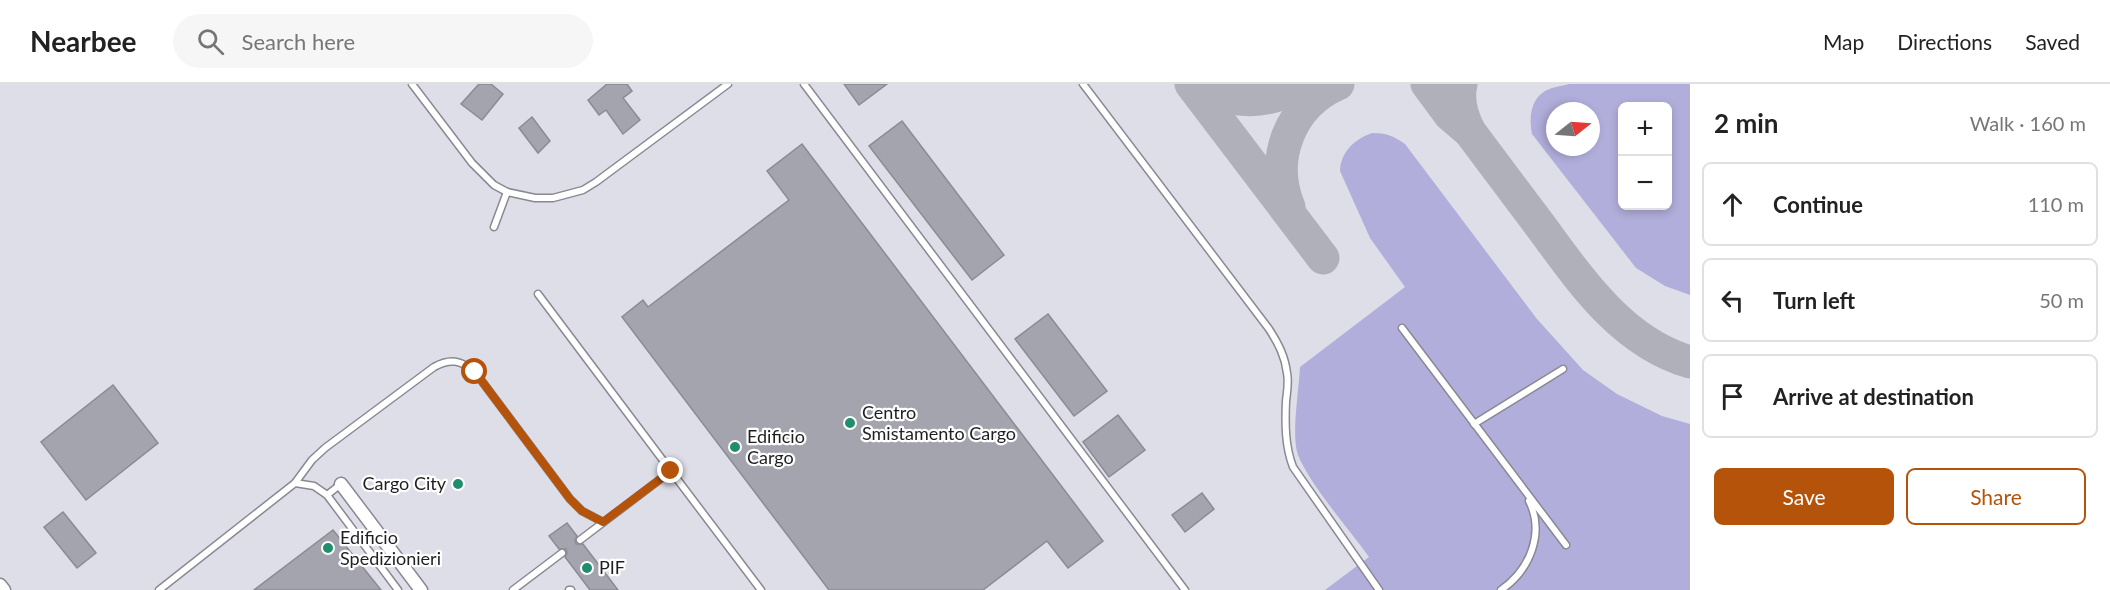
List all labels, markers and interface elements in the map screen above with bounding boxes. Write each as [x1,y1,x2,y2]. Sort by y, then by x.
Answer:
search box [173,14,593,68]
text: Nearbee [30,24,137,58]
icon: search [194,25,227,58]
text: Search here [242,28,355,55]
text: Map [1823,29,1864,54]
text: Directions [1897,29,1992,54]
text: Saved [2025,29,2080,54]
north arrow [1546,102,1600,156]
map controls [1618,102,1672,210]
button: + [1618,102,1672,156]
text: 2 min [1714,107,1778,139]
text: Walk · 160 m [1970,111,2086,135]
button: − [1618,156,1672,210]
icon: ahead [1716,188,1749,221]
text: Continue [1773,191,1863,218]
text: 110 m [2028,192,2084,216]
icon: left [1716,284,1749,317]
text: Turn left [1773,287,1855,314]
text: 50 m [2039,288,2084,312]
route start [461,358,487,384]
icon: arrive [1716,380,1749,413]
text: Arrive at destination [1773,383,1974,410]
place label: Centro Smistamento Cargo [862,401,1016,444]
marker: Centro Smistamento Cargo [843,416,857,430]
place label: Edificio Cargo [747,425,805,468]
marker: Edificio Cargo [728,440,742,454]
route end [657,457,683,483]
button: Save [1714,468,1894,525]
button: Share [1906,468,2086,525]
place label: Cargo City [363,472,447,494]
marker: Cargo City [451,477,465,491]
place label: Edificio Spedizionieri [340,526,441,569]
marker: Edificio Spedizionieri [321,541,335,555]
place label: PIF [599,556,625,578]
marker: PIF [580,561,594,575]

